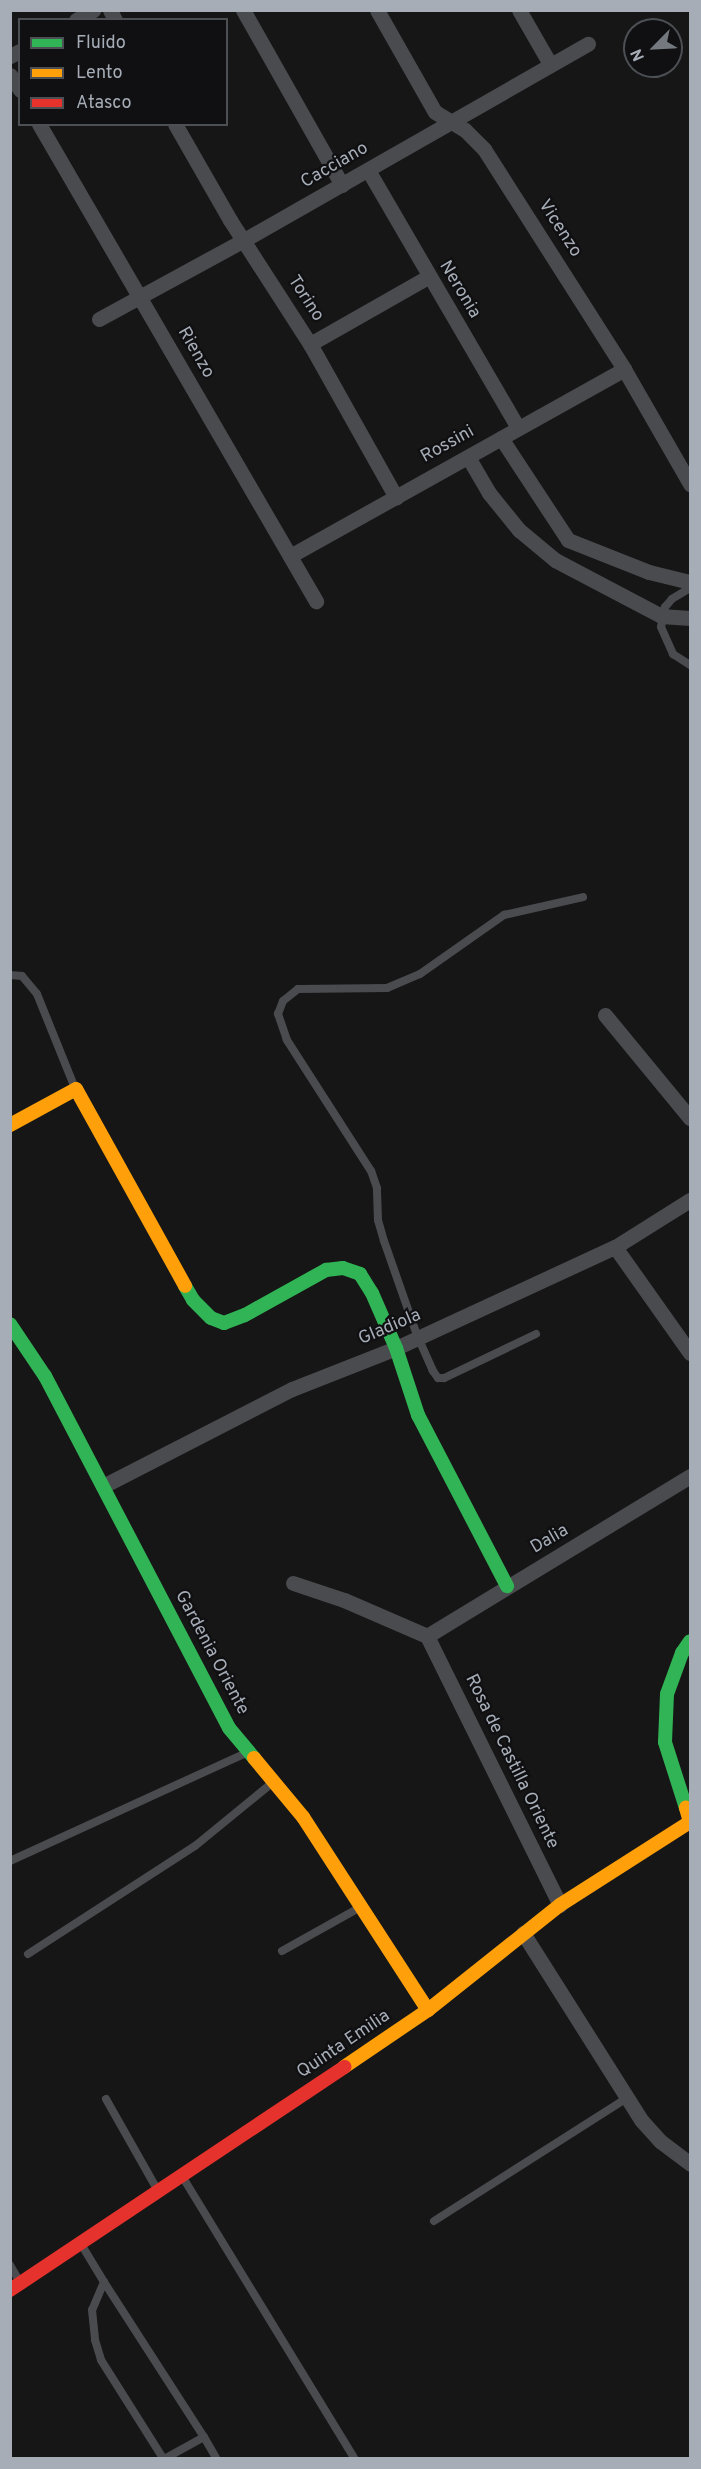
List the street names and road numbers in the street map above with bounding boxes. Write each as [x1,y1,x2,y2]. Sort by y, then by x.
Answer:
street label: Cacciano [297,138,373,194]
street label: Vicenzo [532,196,586,262]
street label: Neronia [433,257,485,323]
street label: Torino [282,272,328,326]
street label: Rienzo [172,324,218,382]
street label: Rossini [418,422,478,468]
street label: Gladiola [356,1305,424,1351]
street label: Dalia [527,1521,573,1559]
street label: Gardenia Oriente [169,1587,253,1719]
street label: Rosa de Castilla Oriente [459,1671,563,1853]
street label: Quinta Emilia [293,2006,395,2084]

